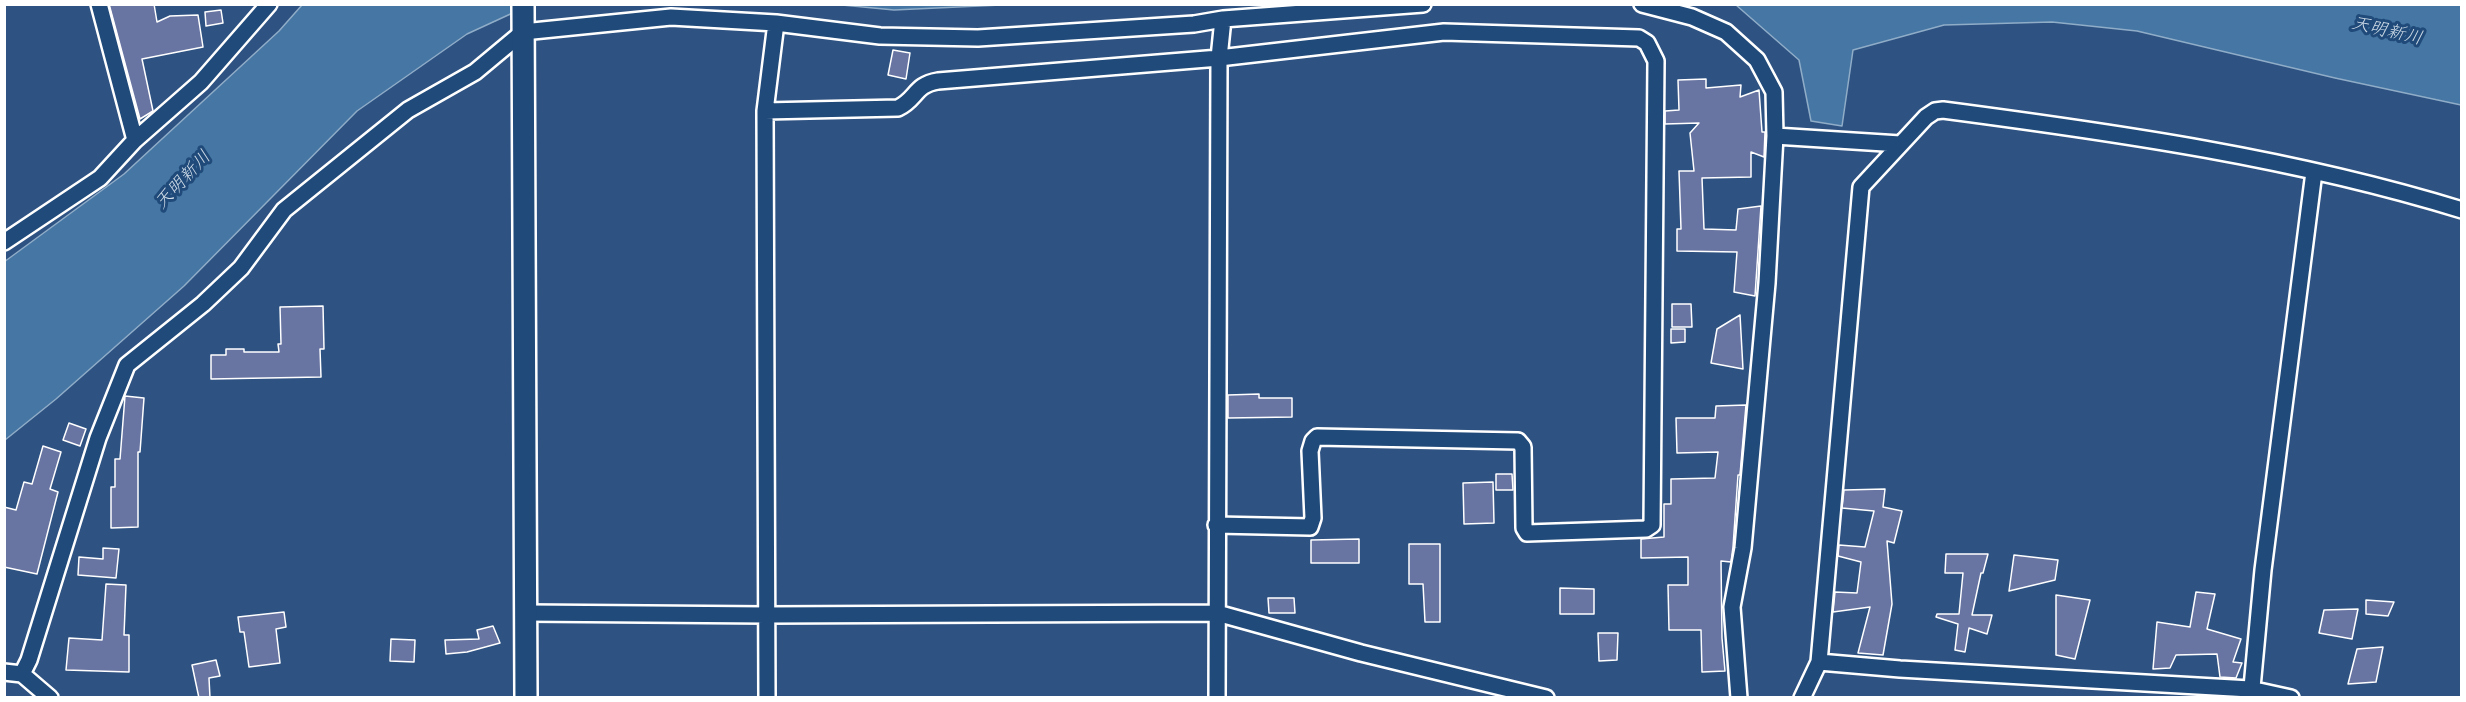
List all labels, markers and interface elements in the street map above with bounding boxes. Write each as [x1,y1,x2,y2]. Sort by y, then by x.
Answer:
water label: 天明新川 [2349,12,2425,50]
water label: 天明新川 [151,146,215,214]

